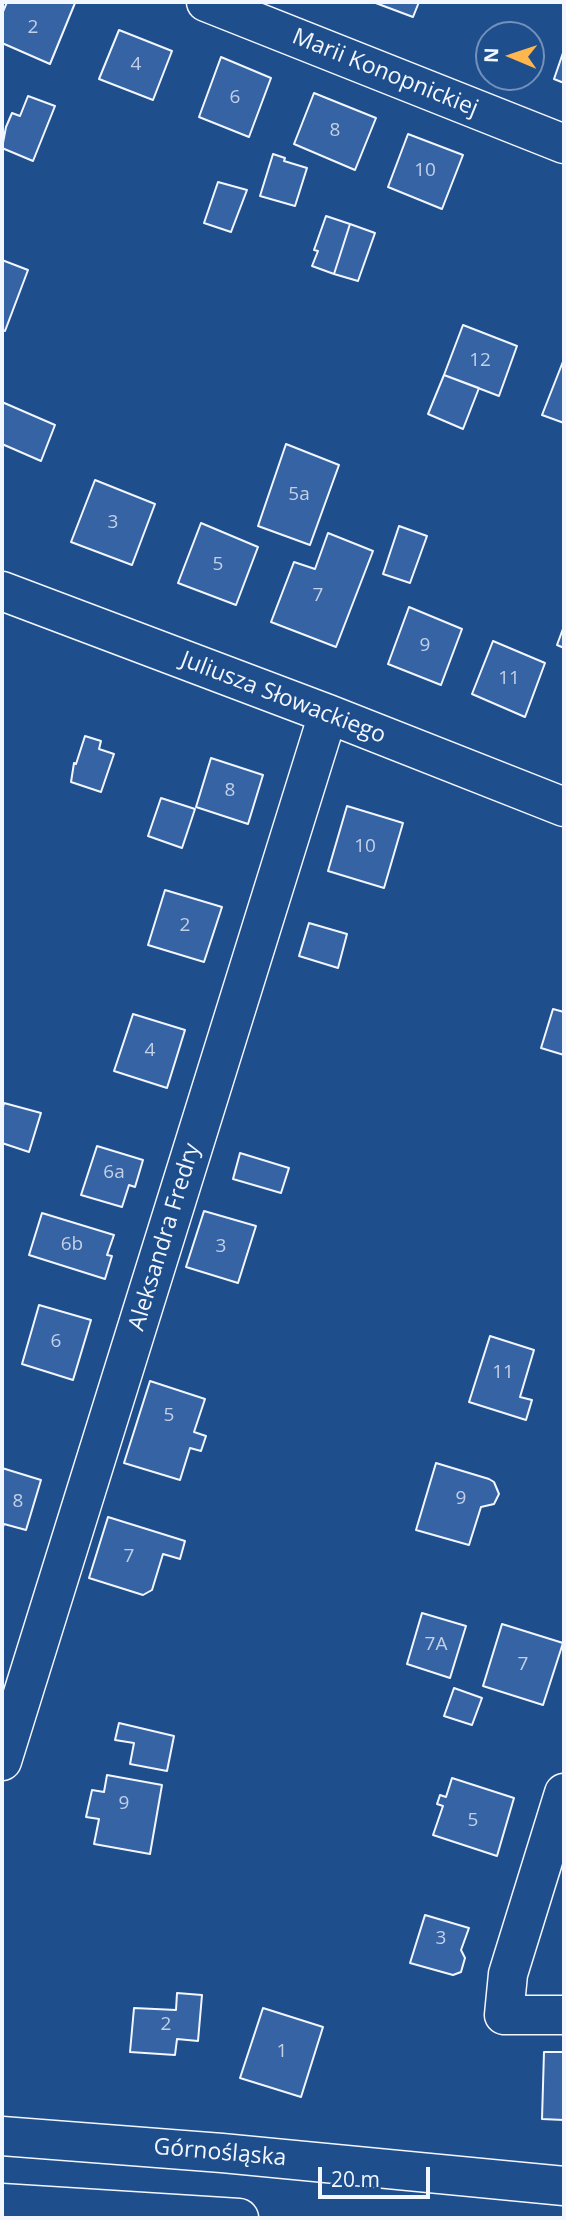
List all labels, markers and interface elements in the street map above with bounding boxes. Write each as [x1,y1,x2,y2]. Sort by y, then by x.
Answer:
house number: 2 [28,17,38,39]
north arrow [475,21,545,91]
street label: Marii Konopnickiej [288,23,482,123]
text: N [478,47,504,64]
house number: 4 [131,54,141,76]
house number: 6 [230,87,240,109]
house number: 8 [330,120,340,142]
house number: 10 [414,160,436,182]
house number: 12 [469,350,491,372]
house number: 5a [288,484,310,506]
house number: 3 [108,512,118,534]
house number: 5 [213,554,223,576]
house number: 7 [313,585,323,607]
house number: 9 [420,635,430,657]
street label: Juliusza Słowackiego [177,646,389,750]
house number: 11 [498,668,520,690]
house number: 8 [225,780,235,802]
house number: 10 [354,836,376,858]
house number: 2 [180,915,190,937]
house number: 4 [145,1040,155,1062]
street label: Aleksandra Fredry [123,1140,207,1334]
house number: 6a [103,1162,125,1184]
house number: 6b [61,1234,83,1256]
house number: 3 [216,1236,226,1258]
house number: 6 [51,1331,61,1353]
house number: 11 [492,1362,514,1384]
house number: 5 [164,1405,174,1427]
house number: 9 [456,1488,466,1510]
house number: 8 [13,1491,23,1513]
house number: 7 [124,1546,134,1568]
house number: 7A [425,1634,447,1656]
house number: 7 [518,1654,528,1676]
house number: 9 [119,1793,129,1815]
house number: 5 [468,1810,478,1832]
house number: 3 [436,1928,446,1950]
house number: 2 [161,2014,171,2036]
house number: 1 [277,2041,287,2063]
street label: Górnośląska [152,2133,288,2173]
scale bar [321,2154,433,2198]
text: 20 m [331,2165,380,2193]

